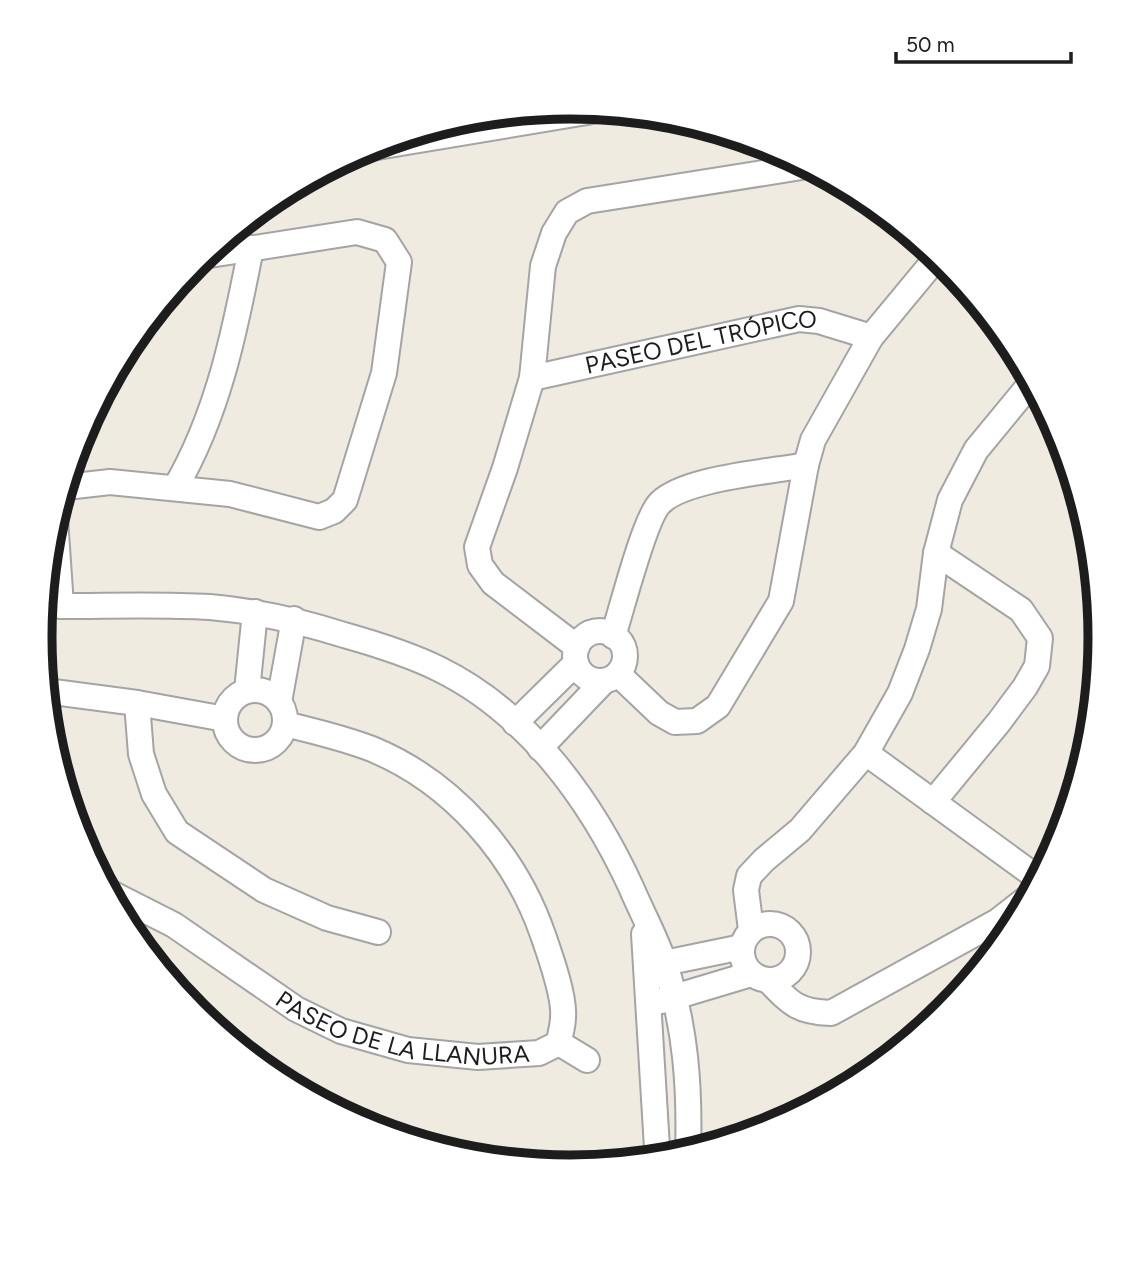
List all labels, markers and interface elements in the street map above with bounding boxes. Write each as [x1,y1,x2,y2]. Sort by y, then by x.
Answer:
scale bar [896,21,1071,65]
text: 50 m [906,32,955,57]
street label: PASEO DEL TRÓPICO [582,304,818,380]
street label: PASEO DE LA LLANURA [270,984,531,1071]

